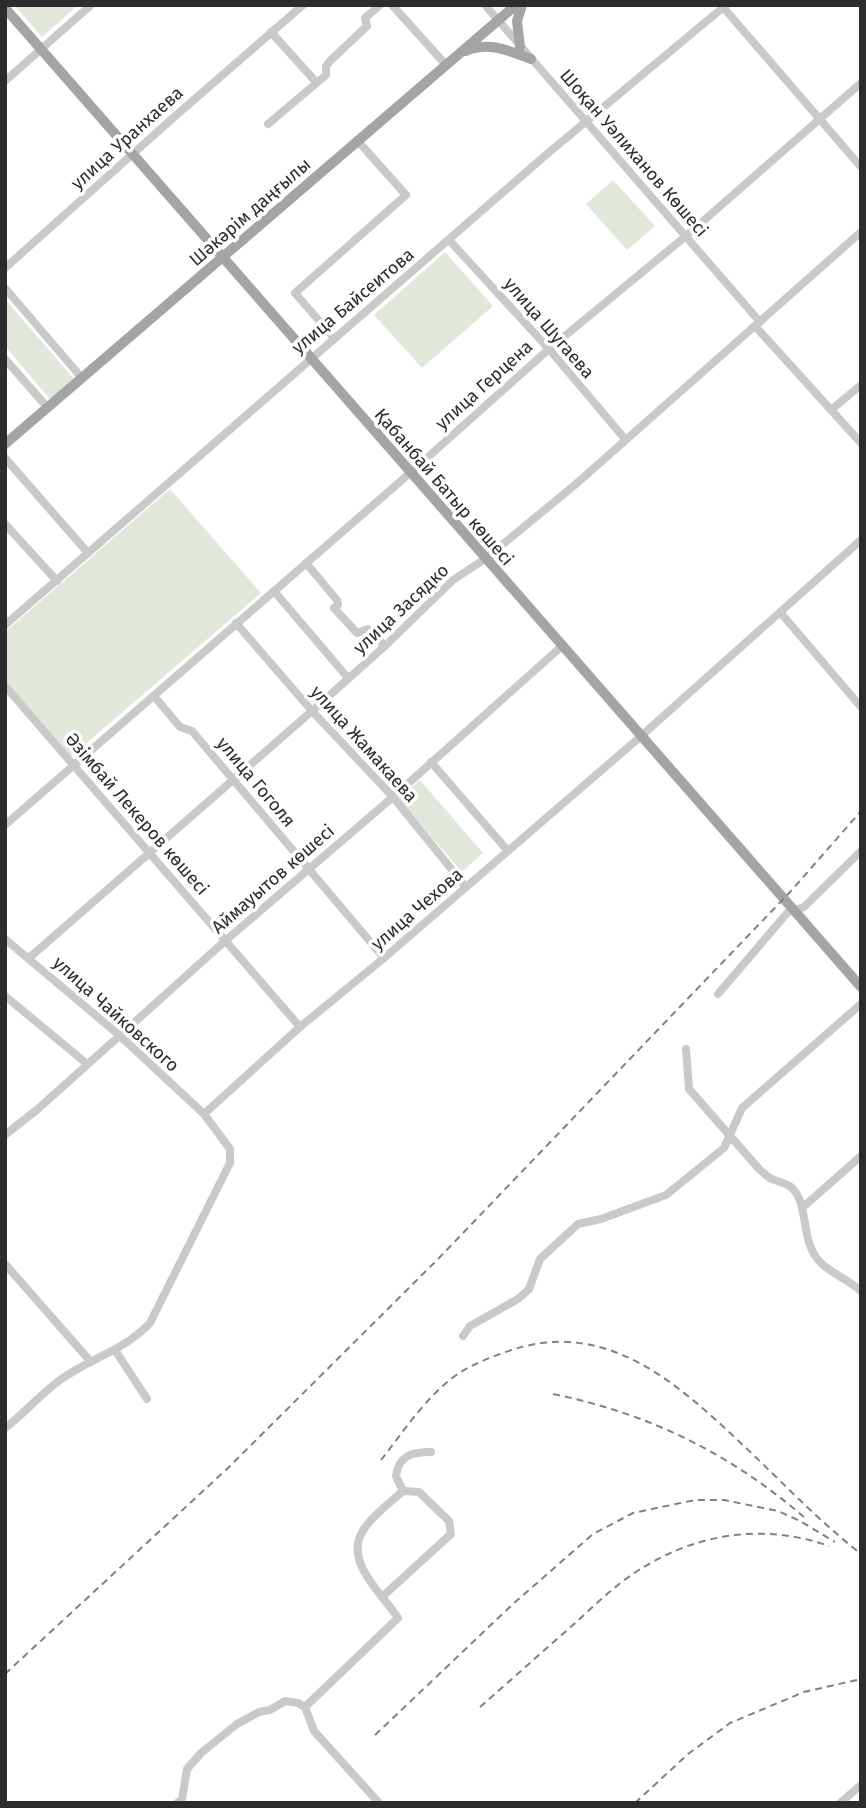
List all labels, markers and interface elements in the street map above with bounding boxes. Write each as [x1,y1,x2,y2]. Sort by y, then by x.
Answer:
street label: Шоқан Уәлиханов Көшесі [555,65,713,241]
street label: улица Уранхаева [66,82,188,194]
street label: Шәкәрім даңғылы [185,153,315,271]
street label: улица Байсеитова [287,243,419,359]
street label: улица Шугаева [499,273,599,383]
street label: улица Герцена [431,336,537,434]
street label: Қабанбай Батыр көшесі [370,404,518,570]
street label: улица Засядко [349,559,453,659]
street label: улица Жамакаева [306,681,422,807]
street label: Әзімбай Лекеров көшесі [61,728,213,900]
street label: улица Гоголя [212,733,300,831]
street label: Аймауытов көшесі [207,820,339,938]
street label: улица Чехова [367,863,467,955]
street label: улица Чайковского [48,951,184,1077]

